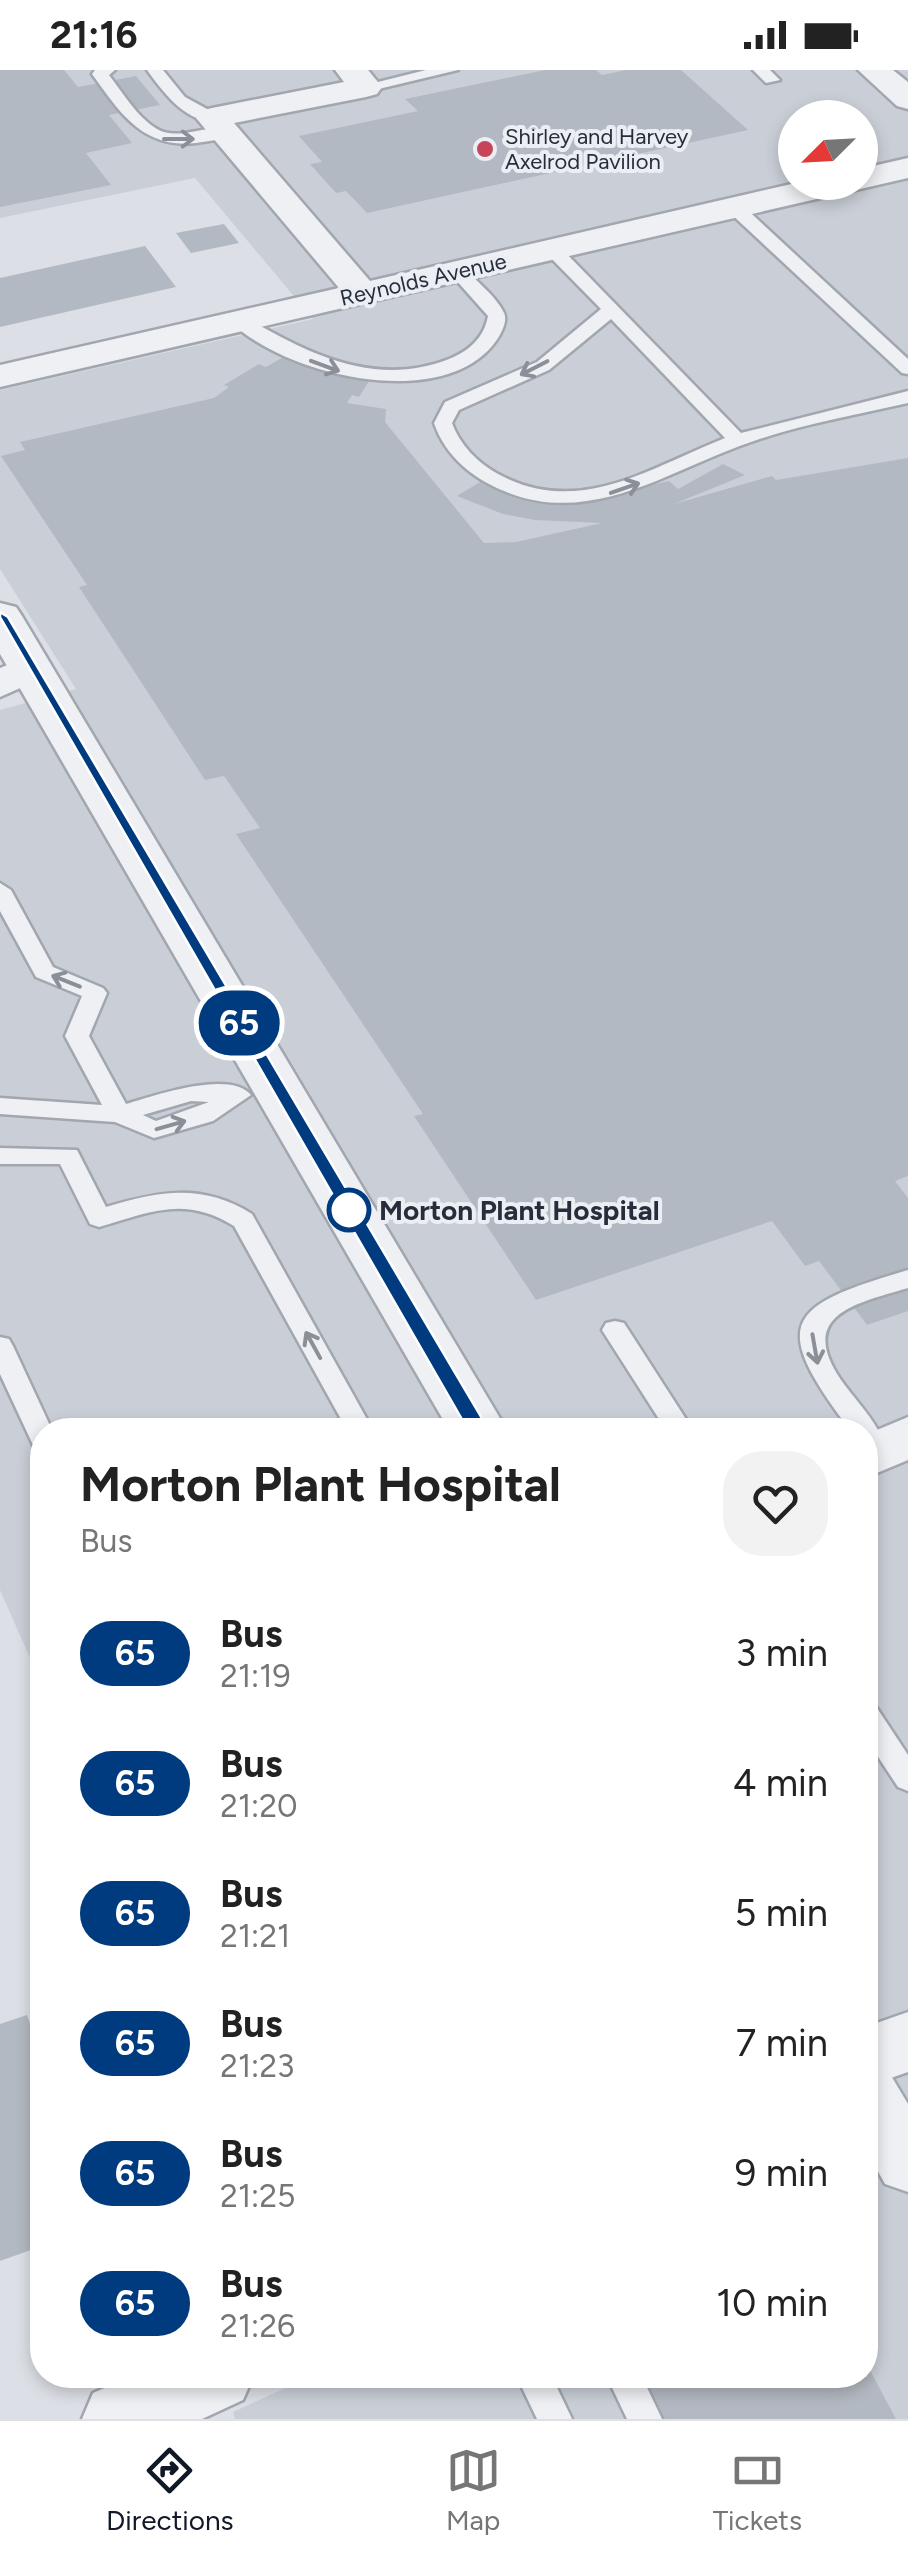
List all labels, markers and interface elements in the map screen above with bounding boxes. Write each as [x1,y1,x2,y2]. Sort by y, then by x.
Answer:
text: 21:16 [50,12,138,58]
north arrow [778,100,878,200]
map controls [778,100,878,200]
place label: Shirley and Harvey Axelrod Pavilion [505,123,689,175]
one-way arrow [162,130,195,148]
marker: Shirley and Harvey Axelrod Pavilion [474,138,496,160]
street label: Reynolds Avenue [337,247,509,312]
one-way arrow [309,358,340,376]
one-way arrow [520,360,550,379]
one-way arrow [608,477,640,495]
one-way arrow [51,971,81,989]
line badge: 65 [194,990,284,1056]
text: 65 [219,1002,259,1044]
one-way arrow [155,1115,186,1133]
marker: Morton Plant Hospital [328,1189,370,1231]
place label: Morton Plant Hospital [379,1193,660,1227]
one-way arrow [302,1330,322,1360]
one-way arrow [806,1332,825,1364]
button: heart [723,1451,828,1556]
text: Morton Plant Hospital [80,1455,561,1513]
text: Bus [80,1522,132,1560]
text: Bus [220,1611,283,1657]
text: 3 min [736,1630,828,1676]
text: 65 [115,1632,155,1674]
text: 21:19 [220,1657,291,1695]
text: Bus [220,1741,283,1787]
text: 4 min [733,1760,828,1806]
text: 65 [115,1762,155,1804]
text: 21:20 [220,1787,298,1825]
text: Bus [220,1871,283,1917]
text: 5 min [734,1890,828,1936]
text: 65 [115,1892,155,1934]
text: 21:21 [220,1917,290,1955]
text: Bus [220,2001,283,2047]
text: 7 min [736,2020,828,2066]
text: 65 [115,2022,155,2064]
text: 21:23 [220,2047,295,2085]
text: Bus [220,2131,283,2177]
text: 9 min [735,2150,828,2196]
text: 65 [115,2152,155,2194]
text: 21:25 [220,2177,296,2215]
text: Bus [220,2261,283,2307]
text: 10 min [716,2280,828,2326]
text: 65 [115,2282,155,2324]
text: 21:26 [220,2307,295,2345]
tab: Directions [106,2443,234,2537]
tab: Map [446,2443,501,2537]
tab: Tickets [713,2443,802,2537]

